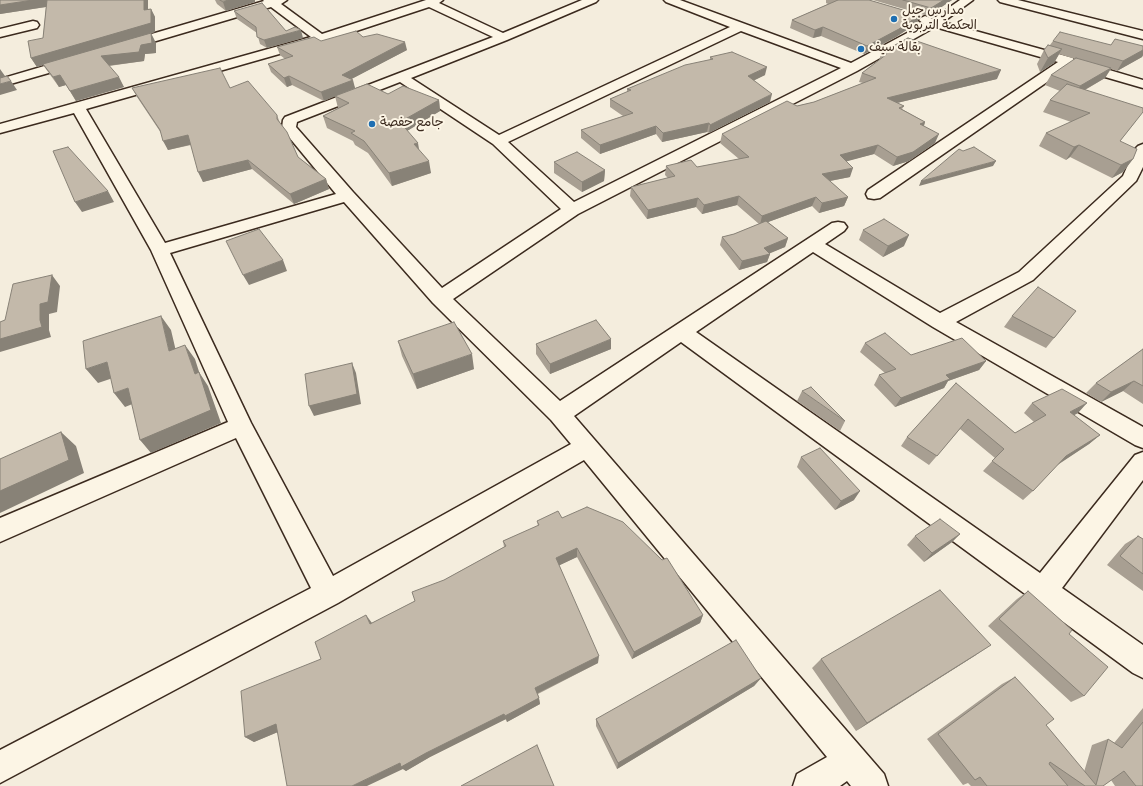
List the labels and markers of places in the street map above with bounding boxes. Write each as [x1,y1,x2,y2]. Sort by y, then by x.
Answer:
place label: مدارس جيل الحكمة التربوية [902,4,977,35]
marker: مدارس جيل الحكمة التربوية [889,14,899,24]
place label: بقالة سيف [869,41,921,57]
marker: بقالة سيف [856,44,866,54]
place label: جامع حفصة [380,116,444,132]
marker: جامع حفصة [367,119,377,129]

